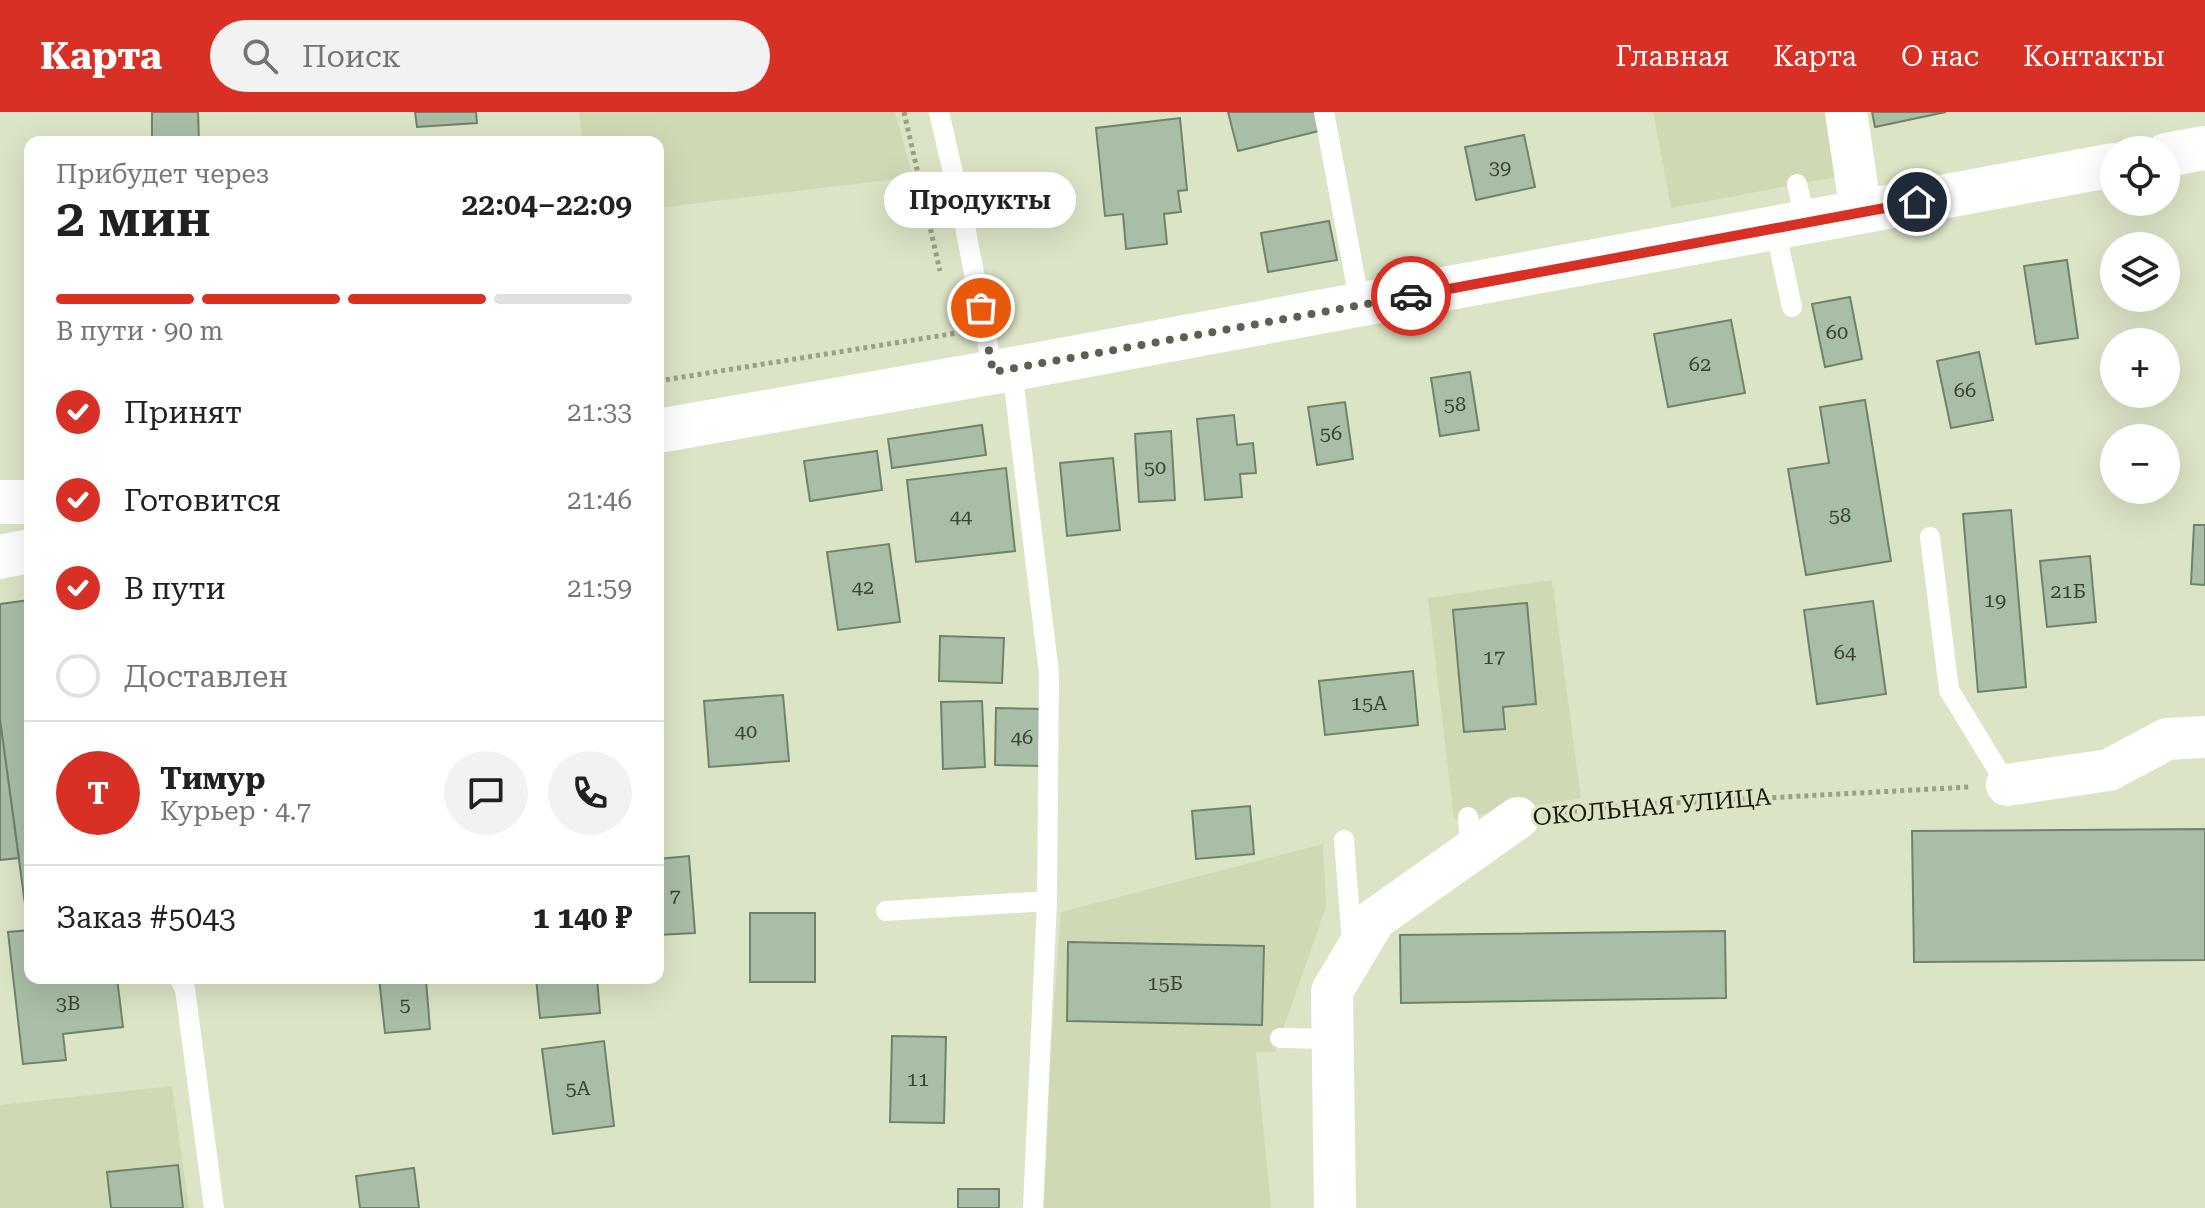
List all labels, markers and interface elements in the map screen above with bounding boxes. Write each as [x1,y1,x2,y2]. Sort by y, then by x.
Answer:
search box [210,20,770,92]
text: Карта [40,34,162,78]
icon: search [238,34,282,78]
text: Поиск [302,39,401,74]
text: Главная [1615,40,1729,73]
text: Карта [1773,40,1857,73]
text: О нас [1901,40,1979,73]
text: Контакты [2023,40,2165,73]
map controls [2100,136,2180,504]
button: locate [2100,136,2180,216]
house number: 39 [1489,155,1511,179]
text: Прибудет через [56,159,270,189]
pin [1883,168,1951,236]
callout: Продукты [885,172,1077,228]
icon: home [1895,180,1939,224]
text: Продукты [909,185,1051,215]
text: 22:04–22:09 [462,187,632,222]
text: 2 мин [56,188,211,249]
button: layers [2100,232,2180,312]
courier [1371,256,1451,336]
pin [947,274,1015,342]
icon: car [1389,274,1433,318]
icon: bag [959,286,1003,330]
text: В пути · 90 m [56,316,223,346]
house number: 60 [1826,320,1848,344]
button: + [2100,328,2180,408]
house number: 62 [1689,352,1711,376]
house number: 66 [1954,378,1976,402]
icon: check [56,390,100,434]
house number: 58 [1444,392,1466,416]
text: Принят [124,395,242,430]
text: 21:33 [567,397,632,427]
house number: 56 [1320,421,1342,445]
button: − [2100,424,2180,504]
house number: 50 [1144,455,1166,479]
icon: check [56,478,100,522]
text: Готовится [124,483,281,518]
text: 21:46 [567,485,632,515]
house number: 58 [1829,503,1851,527]
house number: 44 [950,504,973,528]
icon: check [56,566,100,610]
text: В пути [124,571,226,606]
text: 21:59 [567,573,632,603]
house number: 42 [852,575,874,599]
house number: 21Б [2050,579,2086,603]
house number: 19 [1984,588,2006,612]
house number: 64 [1834,640,1857,664]
house number: 17 [1483,645,1505,669]
text: Доставлен [124,659,288,694]
house number: 15А [1351,691,1387,715]
house number: 40 [735,719,757,743]
house number: 46 [1011,725,1033,749]
button: chat [444,751,528,835]
button: phone [548,751,632,835]
text: Тимур [160,761,265,796]
text: Т [87,776,109,811]
street label: ОКОЛЬНАЯ УЛИЦА [1532,783,1773,831]
text: Курьер · 4.7 [160,796,311,826]
house number: 7 [669,884,681,908]
text: Заказ #5043 [56,900,236,935]
text: 1 140 ₽ [533,900,632,935]
house number: 15Б [1147,971,1183,995]
house number: 3В [56,991,80,1015]
house number: 5 [399,992,411,1016]
house number: 11 [907,1067,929,1091]
house number: 5А [565,1076,591,1100]

